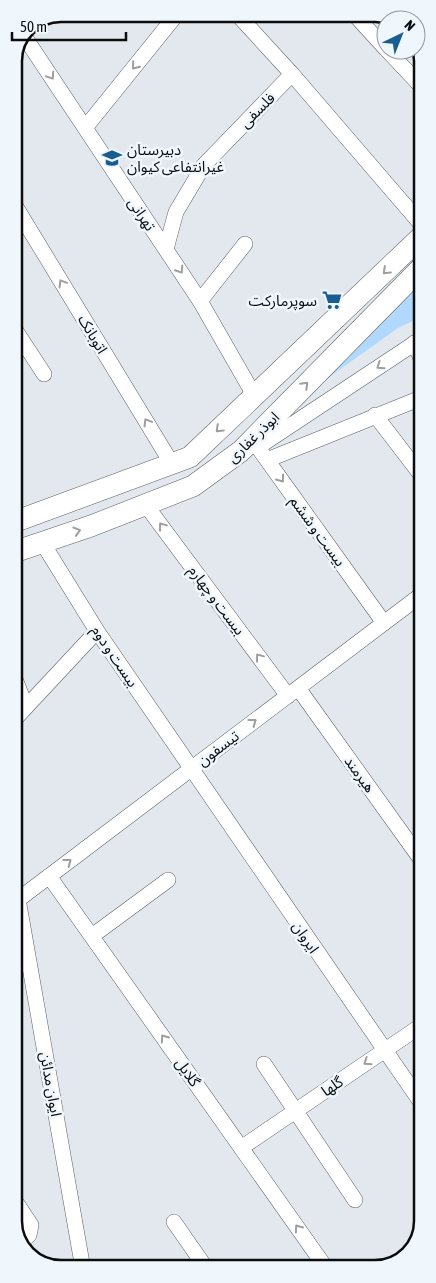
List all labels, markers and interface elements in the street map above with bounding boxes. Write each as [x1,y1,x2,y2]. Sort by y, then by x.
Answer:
scale bar [12,10,126,42]
north arrow [376,10,426,60]
text: N [401,17,418,34]
text: 50 m [20,18,47,35]
one-way arrow [132,60,141,69]
one-way arrow [45,71,54,80]
street label: فلسفی [236,89,279,132]
place label: دبیرستان غیرانتفاعی کیوان [127,141,224,176]
school or university icon: دبیرستان غیرانتفاعی کیوان [101,147,123,169]
street label: تهرانی [124,194,159,234]
one-way arrow [174,264,183,274]
one-way arrow [382,265,391,274]
one-way arrow [59,280,69,289]
supermarket icon: سوپرمارکت [321,289,343,311]
place label: سوپرمارکت [249,292,317,311]
street label: اتوبانک [74,312,111,357]
one-way arrow [376,360,386,369]
one-way arrow [299,382,308,391]
street label: ابوذر غفاری [223,408,283,467]
one-way arrow [144,419,154,428]
one-way arrow [215,424,224,433]
one-way arrow [275,473,284,483]
street label: بیست و ششم [284,493,349,571]
one-way arrow [159,522,168,532]
one-way arrow [72,526,81,536]
street label: بیست و چهارم [183,562,249,640]
street label: بیست و دوم [86,622,142,692]
one-way arrow [256,653,265,663]
one-way arrow [247,719,256,727]
street label: تیسفون [194,727,243,770]
street label: هیرمند [340,753,379,796]
one-way arrow [62,859,71,867]
street label: ایروان [288,918,323,957]
one-way arrow [161,1034,170,1044]
street label: ایوان مدائن [36,1050,65,1118]
street label: گلایل [171,1055,204,1091]
one-way arrow [363,1056,373,1065]
street label: گلها [318,1072,347,1100]
one-way arrow [295,1224,304,1234]

